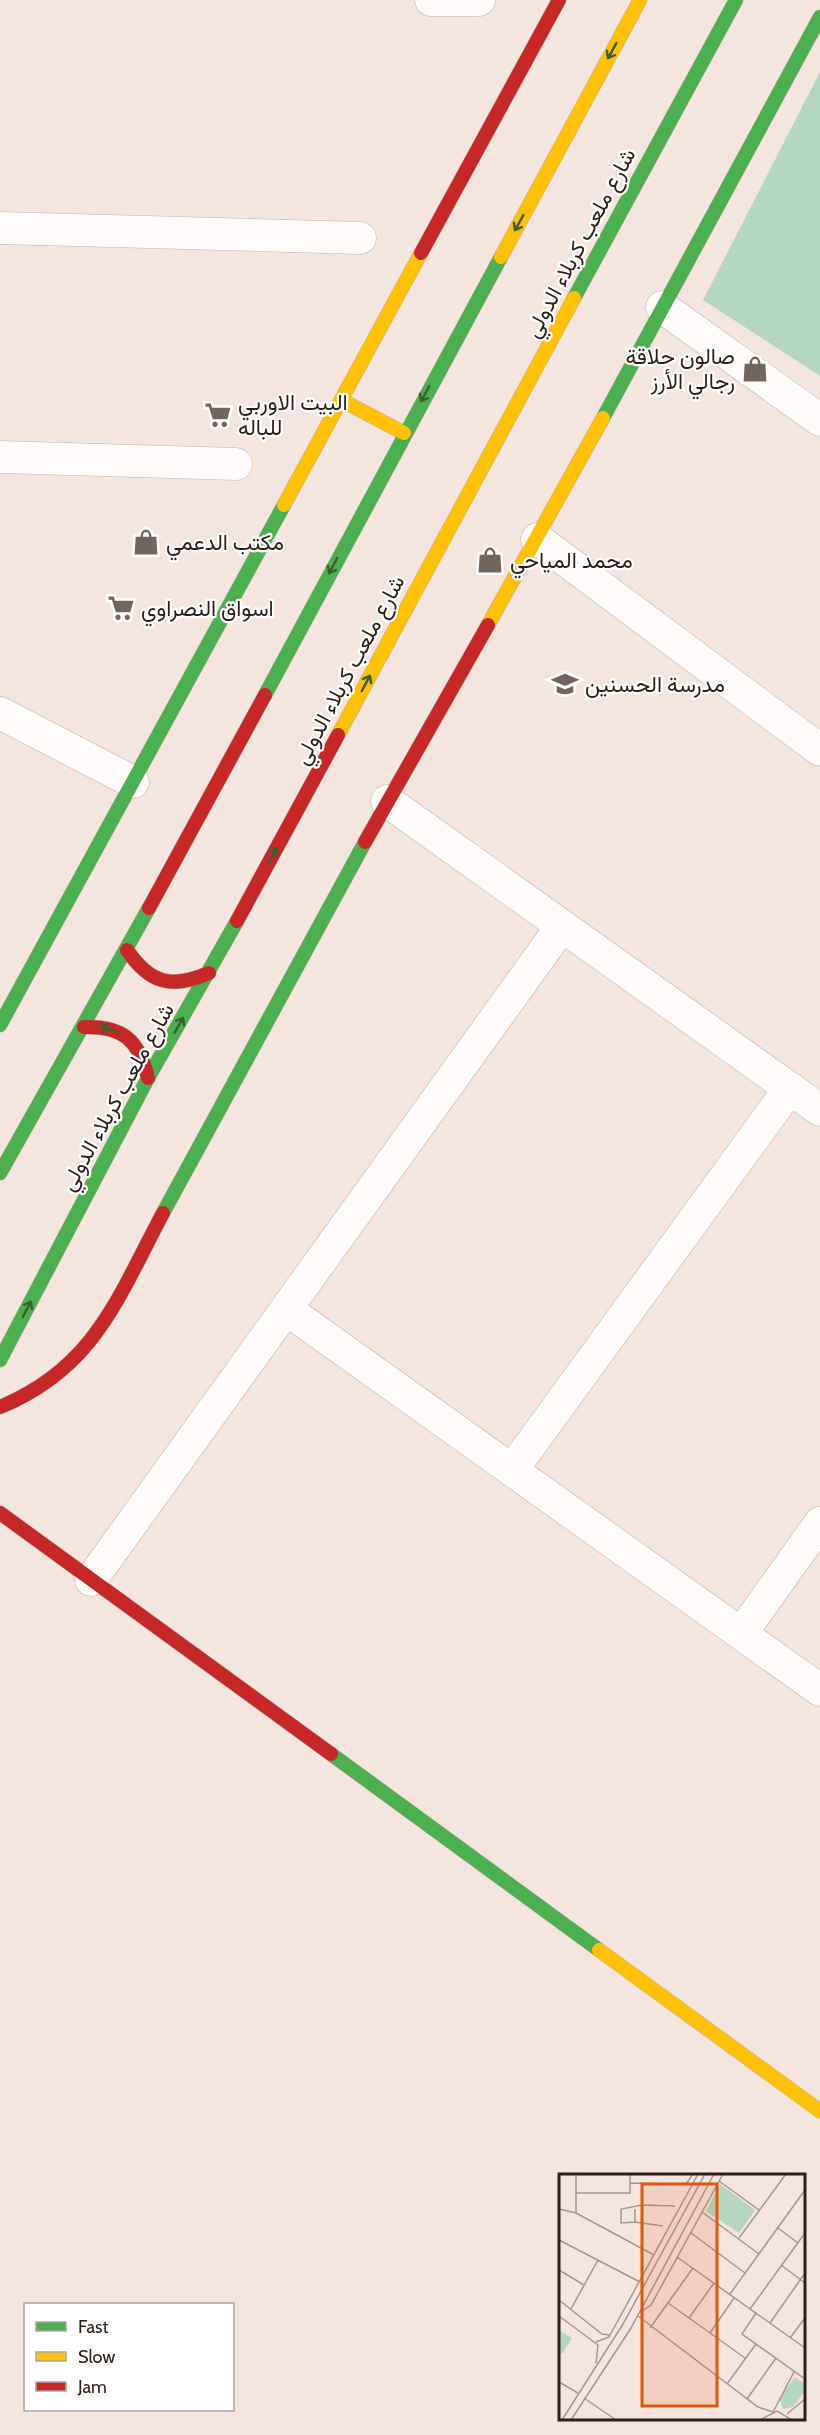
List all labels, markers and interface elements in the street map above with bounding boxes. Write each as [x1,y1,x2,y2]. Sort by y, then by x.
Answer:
one-way arrow [606,42,617,60]
street label: شارع ملعب كربلاء الدولي [519,144,646,345]
one-way arrow [513,213,524,231]
place label: صالون حلاقة رجالي الأرز [625,343,735,400]
shop icon: صالون حلاقة رجالي الأرز [740,354,770,384]
one-way arrow [419,385,431,402]
place label: البيت الاوربي للباله [238,389,348,441]
supermarket icon: البيت الاوربي للباله [203,400,233,430]
shop icon: مكتب الدعمي [131,527,161,557]
place label: مكتب الدعمي [166,529,284,561]
shop icon: محمد المياحي [475,545,505,575]
place label: محمد المياحي [510,547,633,579]
one-way arrow [327,556,338,574]
street label: شارع ملعب كربلاء الدولي [288,571,415,772]
supermarket icon: اسواق النصراوي [106,593,136,623]
place label: اسواق النصراوي [141,595,274,627]
school or university icon: مدرسة الحسنين [550,669,580,699]
place label: مدرسة الحسنين [585,671,725,698]
one-way arrow [361,675,372,693]
one-way arrow [267,847,279,864]
street label: شارع ملعب كربلاء الدولي [54,998,184,1198]
one-way arrow [173,1017,185,1034]
one-way arrow [100,1023,119,1034]
one-way arrow [22,1300,33,1318]
inset map [559,2174,805,2420]
legend [24,2303,234,2411]
text: Fast [78,2316,109,2338]
text: Slow [78,2346,115,2368]
text: Jam [77,2376,107,2398]

